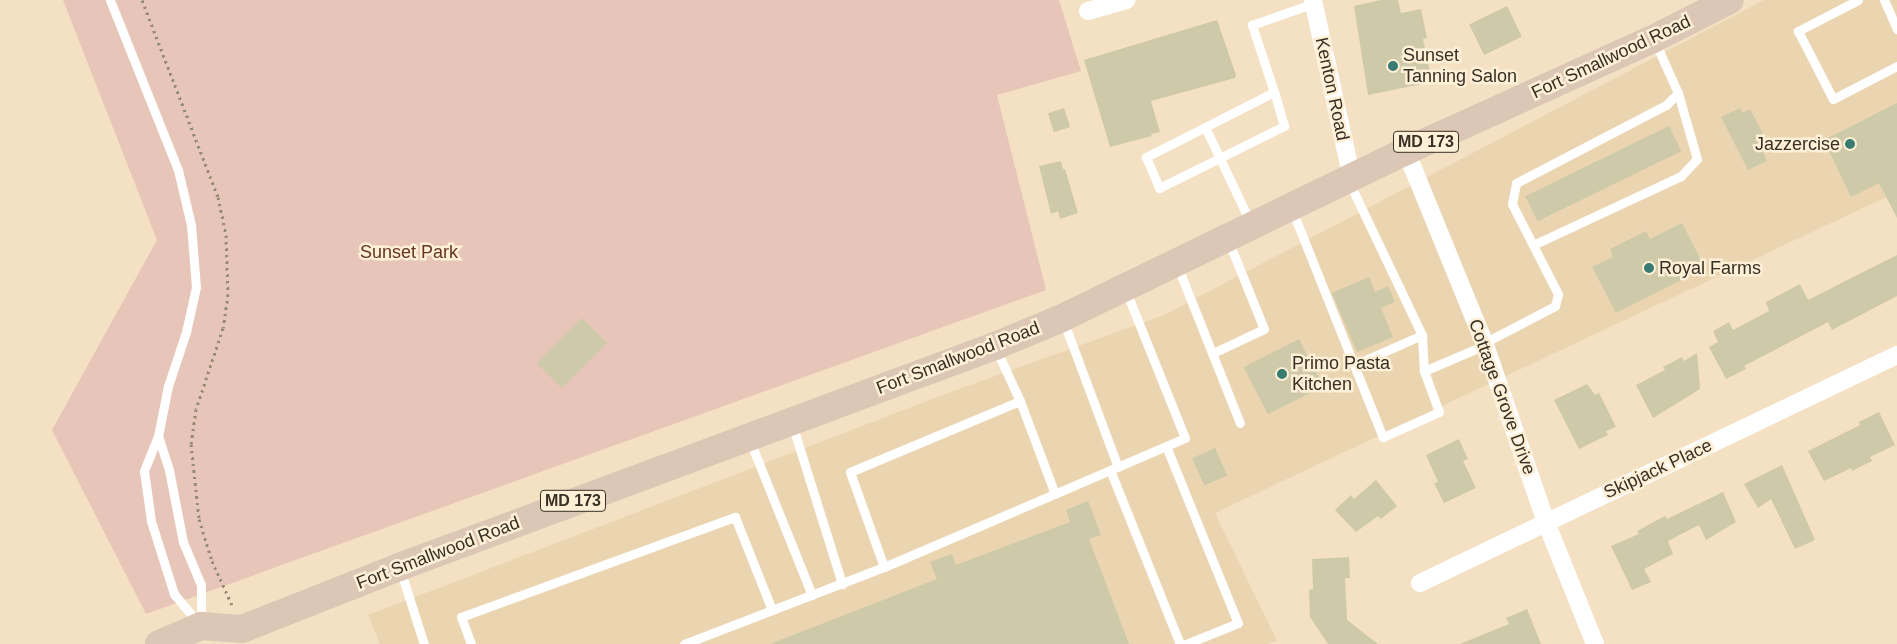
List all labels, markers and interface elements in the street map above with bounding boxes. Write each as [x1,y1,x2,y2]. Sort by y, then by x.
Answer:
street label: Fort Smallwood Road [1528,11,1694,103]
street label: Kenton Road [1311,35,1353,143]
place label: Sunset Tanning Salon [1403,45,1517,88]
marker: Sunset Tanning Salon [1387,60,1399,72]
road number: MD 173 [1392,128,1460,156]
place label: Jazzercise [1755,133,1840,155]
marker: Jazzercise [1844,138,1856,150]
park label: Sunset Park [360,241,458,263]
place label: Royal Farms [1659,257,1761,279]
marker: Royal Farms [1643,262,1655,274]
street label: Cottage Grove Drive [1464,316,1540,478]
street label: Fort Smallwood Road [873,317,1043,399]
place label: Primo Pasta Kitchen [1292,353,1390,396]
marker: Primo Pasta Kitchen [1276,368,1288,380]
street label: Skipjack Place [1600,434,1716,504]
road number: MD 173 [539,488,607,514]
street label: Fort Smallwood Road [353,512,523,594]

